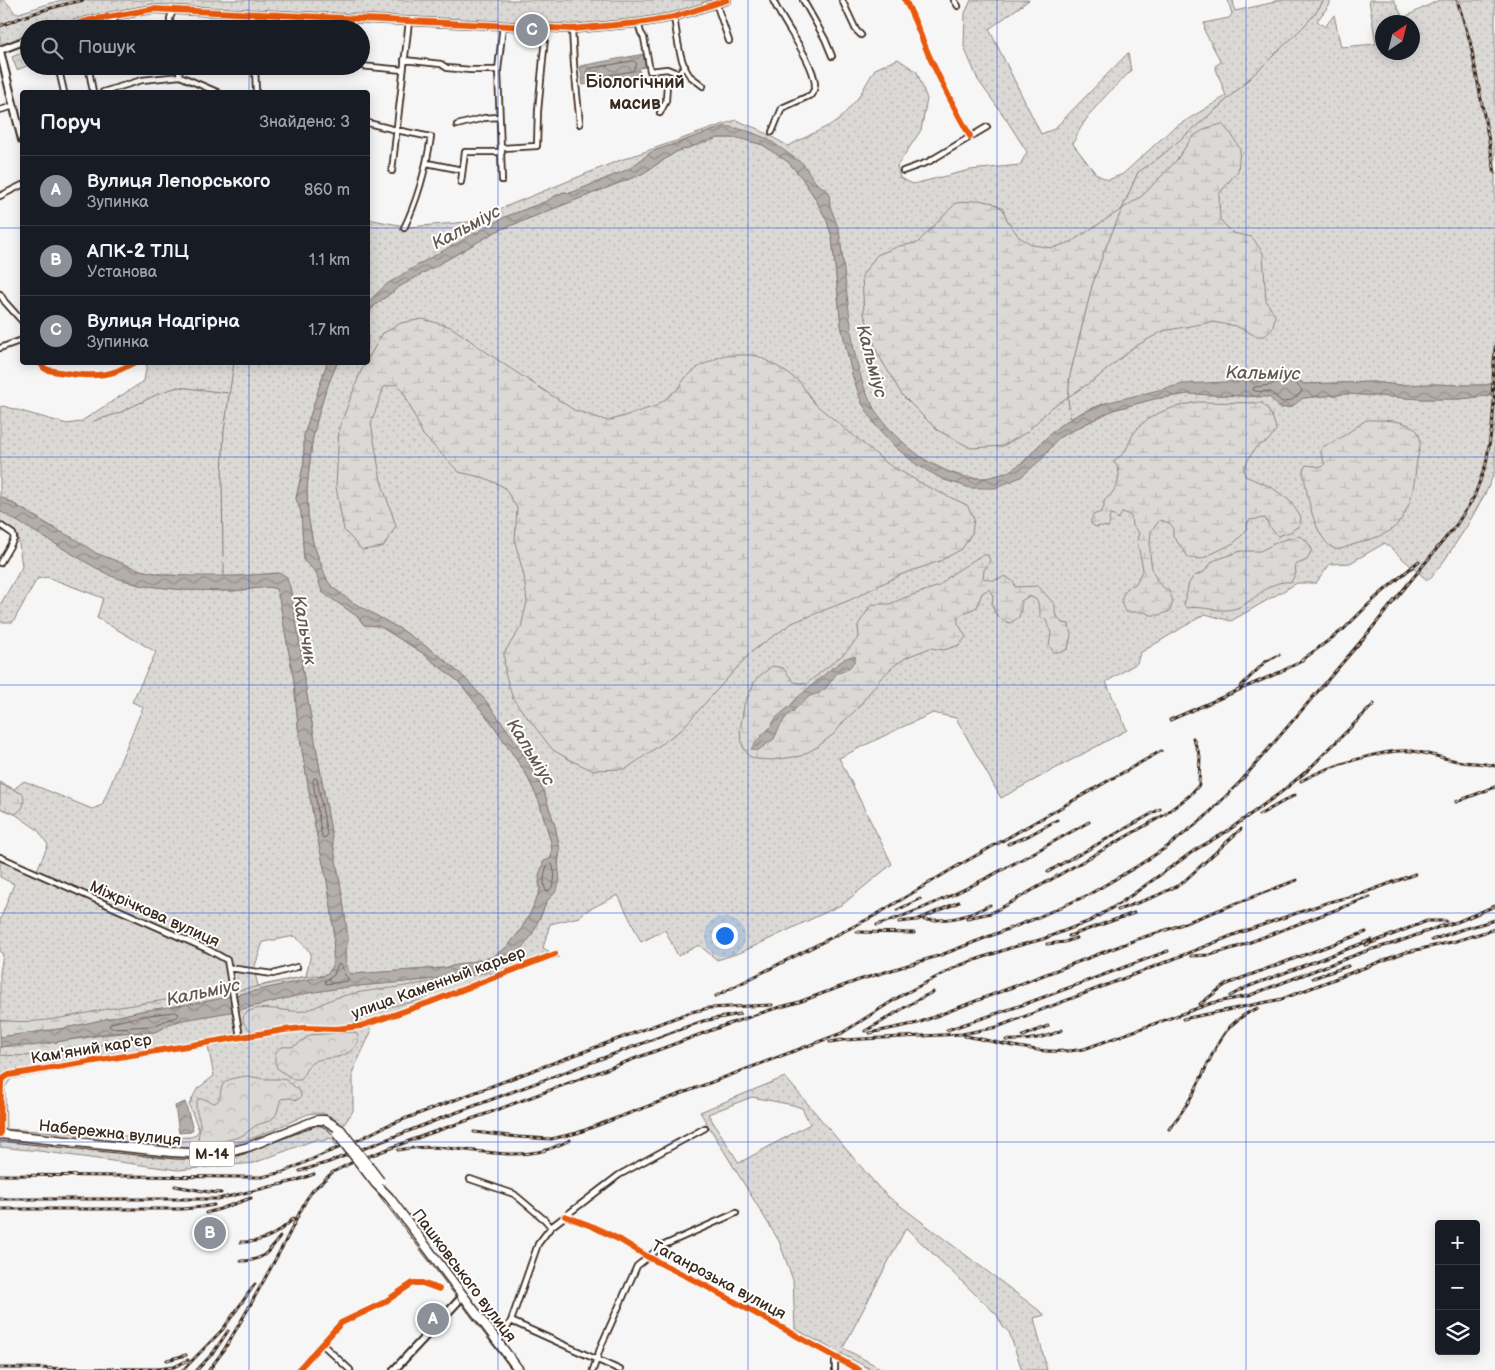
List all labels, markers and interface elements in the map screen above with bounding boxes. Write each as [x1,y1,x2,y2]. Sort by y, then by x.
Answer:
pin: C [516,11,548,49]
north arrow [1375,15,1420,60]
search box [20,20,370,75]
icon: search [38,34,66,62]
text: Пошук [78,36,136,59]
district label: Біологічний масив [585,72,685,114]
text: Поруч [40,110,101,135]
text: Знайдено: 3 [260,113,350,132]
text: Вулиця Лепорського [87,170,270,193]
text: A [51,181,61,200]
text: 860 m [304,181,350,200]
text: Зупинка [87,193,149,212]
water label: Кальміус [428,201,504,254]
text: АПК-2 ТЛЦ [87,240,189,263]
text: B [50,251,62,270]
text: 1.1 km [309,251,350,270]
text: Установа [87,263,157,282]
text: Вулиця Надгірна [87,310,240,333]
text: C [50,321,62,340]
text: 1.7 km [308,321,350,340]
water label: Кальміус [852,322,891,400]
text: Зупинка [87,333,149,352]
water label: Кальміус [1225,362,1301,385]
water label: Кальчик [288,594,321,667]
water label: Кальміус [502,715,559,790]
street label: Міжрічкова вулиця [86,877,223,952]
your location [712,923,738,949]
street label: улица Каменный карьер [349,943,528,1024]
water label: Кальміус [164,974,242,1011]
street label: Кам'яний кар'єр [30,1031,153,1068]
street label: Набережна вулиця [38,1117,182,1150]
road number: М-14 [190,1142,234,1166]
street label: Пашковського вулиця [408,1206,520,1346]
pin: B [194,1214,226,1252]
map controls [1435,1220,1480,1355]
button: + [1435,1220,1480,1265]
street label: Таганрозька вулиця [648,1237,789,1324]
button: − [1435,1265,1480,1310]
pin: A [417,1300,449,1338]
button: layers [1435,1310,1480,1355]

